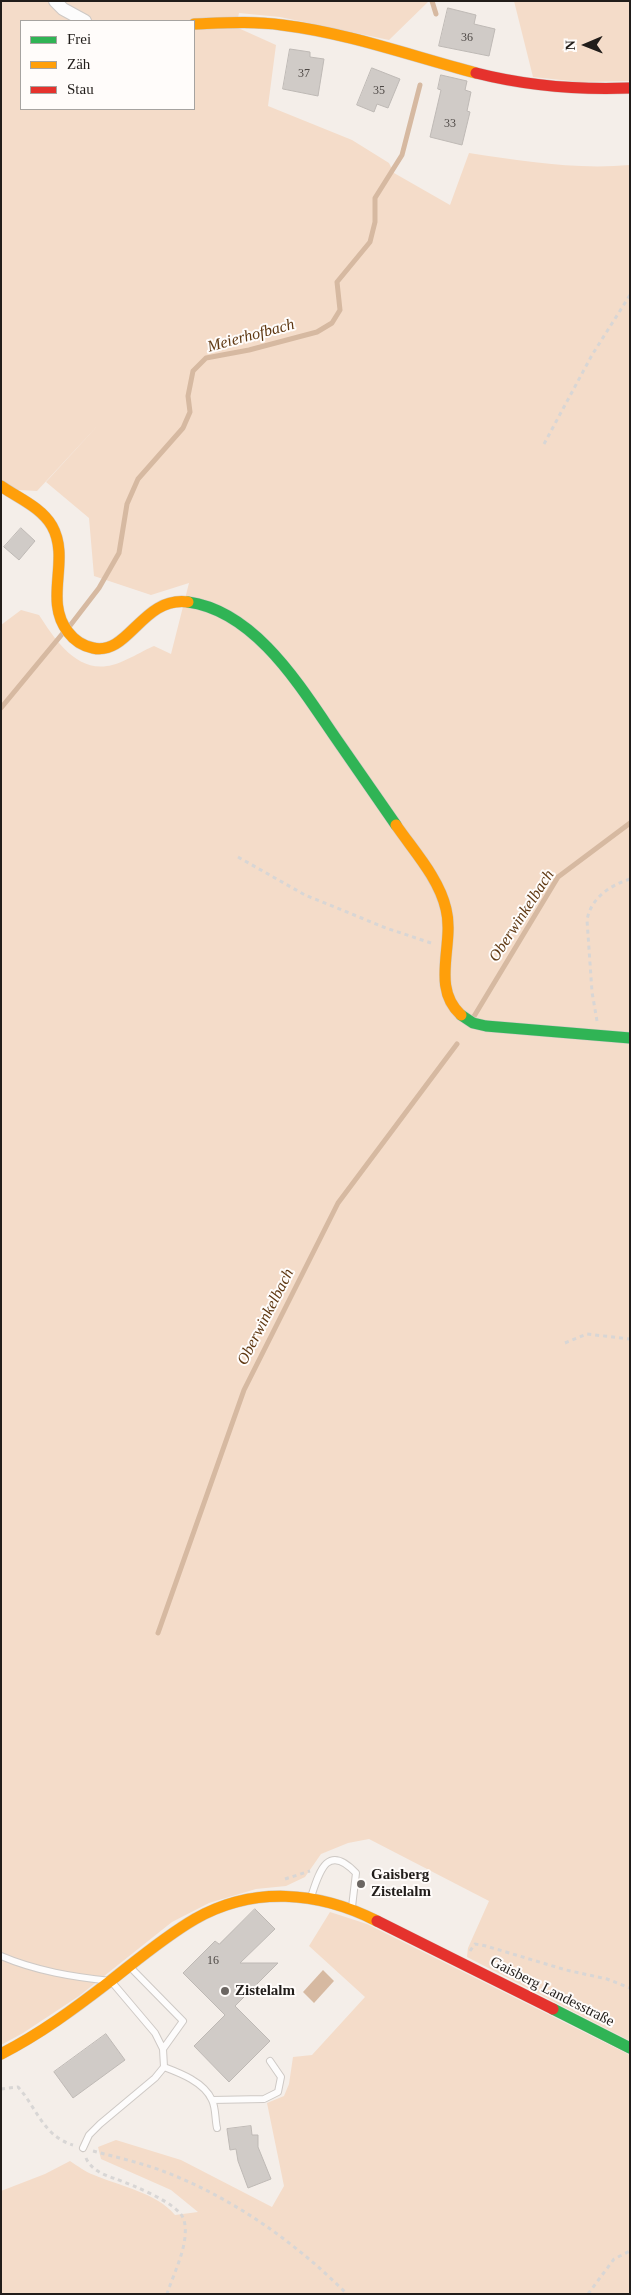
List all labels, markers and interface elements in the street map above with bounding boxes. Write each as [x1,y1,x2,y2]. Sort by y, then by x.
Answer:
legend [20,20,195,110]
north arrow [561,20,611,70]
text: Frei [67,31,91,47]
house number: 36 [461,31,473,45]
text: N [563,40,578,50]
text: Zäh [67,56,90,72]
house number: 37 [298,67,310,81]
text: Stau [67,81,94,97]
house number: 35 [373,84,385,98]
house number: 33 [444,117,456,131]
water label: Meierhofbach [205,315,297,357]
water label: Oberwinkelbach [485,866,559,966]
water label: Oberwinkelbach [233,1266,299,1368]
place label: Gaisberg Zistelalm [371,1866,431,1901]
marker: Gaisberg Zistelalm [355,1878,367,1890]
street label: Gaisberg Landesstraße [487,1953,617,2031]
house number: 16 [207,1954,219,1968]
place label: Zistelalm [235,1982,295,2000]
marker: Zistelalm [219,1985,231,1997]

